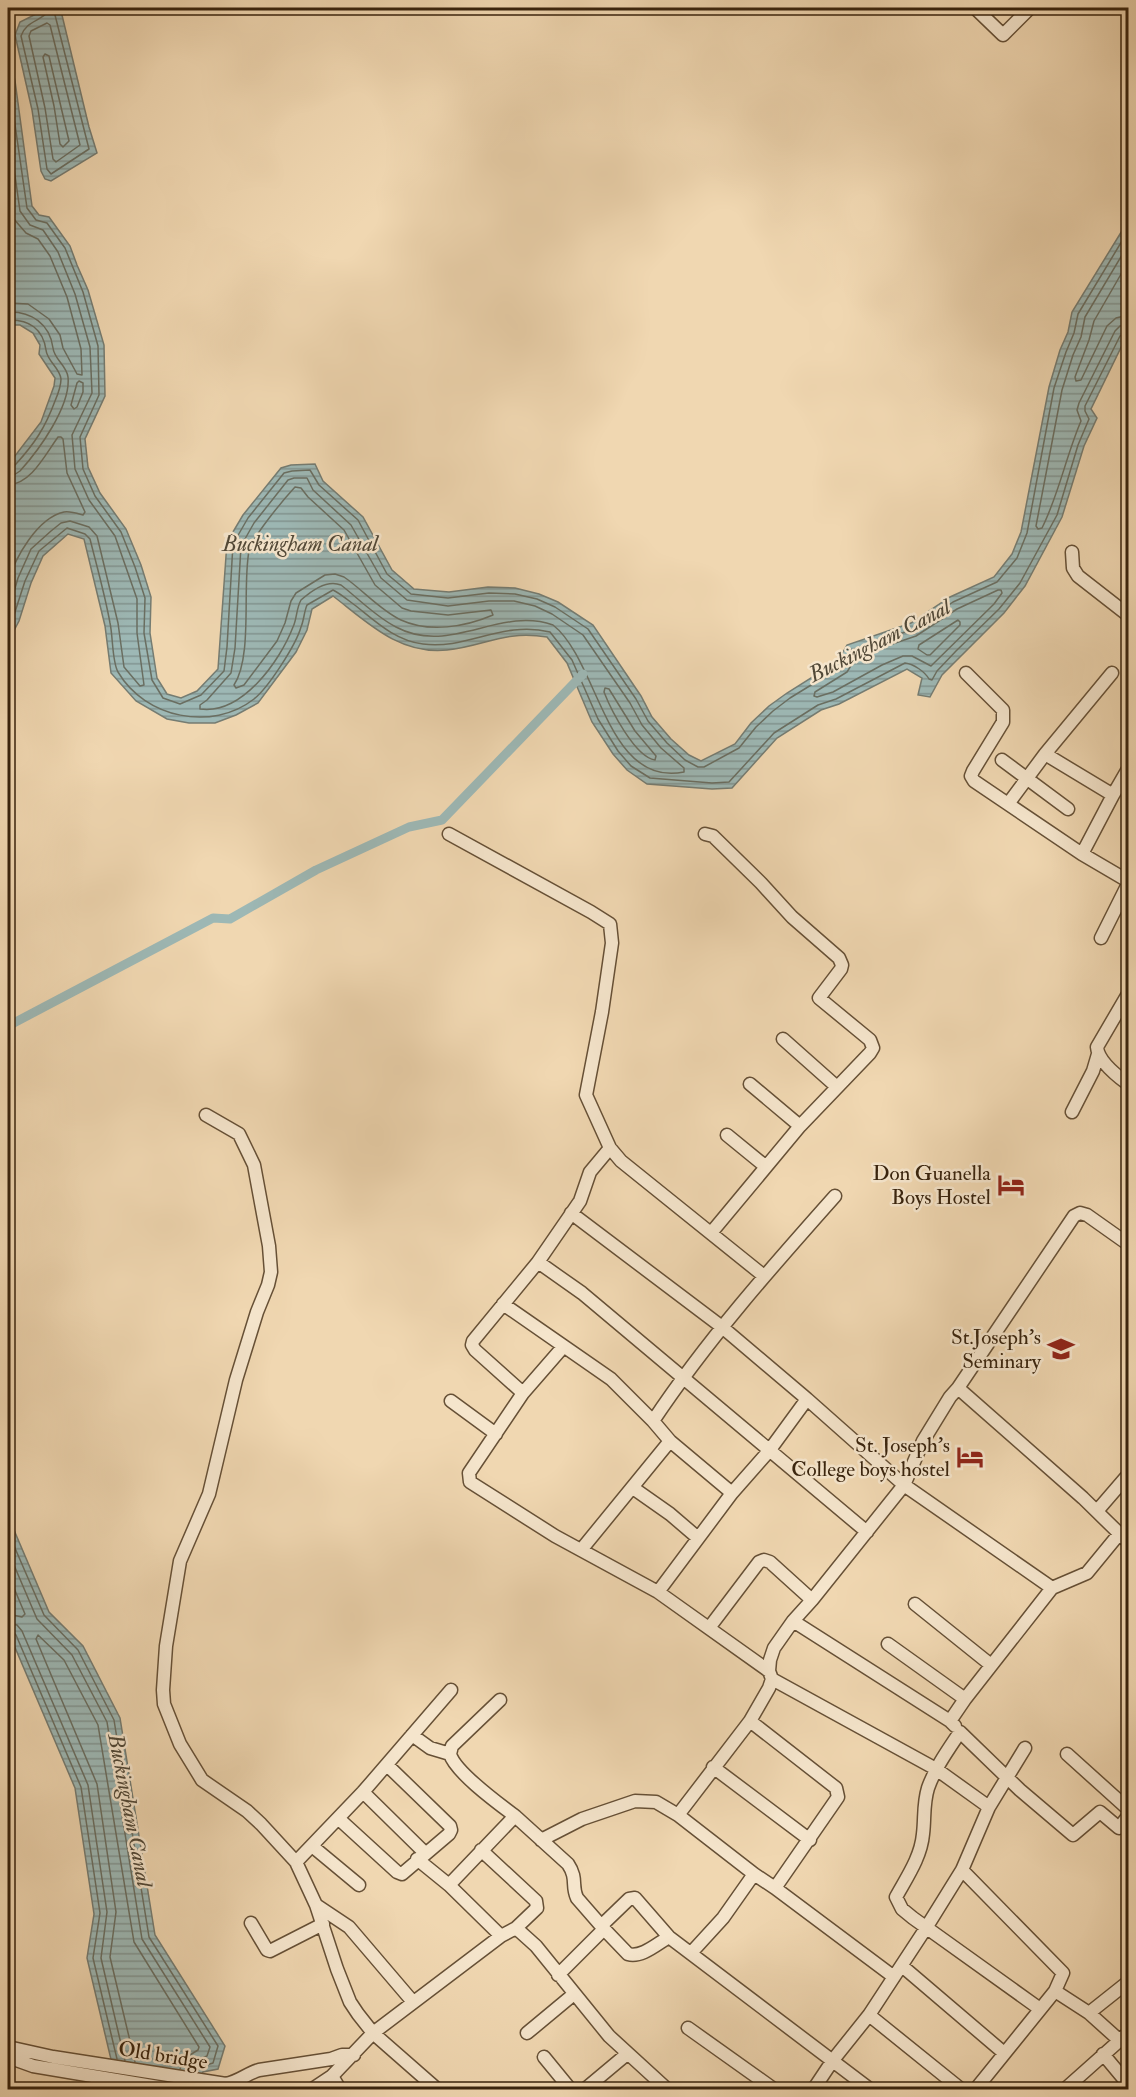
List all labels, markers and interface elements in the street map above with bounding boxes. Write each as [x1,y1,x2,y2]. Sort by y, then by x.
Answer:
water label: Buckingham Canal [221,530,380,558]
water label: Buckingham Canal [803,592,957,689]
place label: Don Guanella Boys Hostel [872,1160,992,1211]
hotel icon: Don Guanella Boys Hostel [996,1170,1026,1200]
place label: St.Joseph's Seminary [951,1324,1042,1375]
school or university icon: St.Joseph's Seminary [1046,1334,1076,1364]
place label: St. Joseph's College boys hostel [791,1432,951,1483]
hotel icon: St. Joseph's College boys hostel [955,1442,985,1472]
water label: Buckingham Canal [101,1730,159,1891]
street label: Old bridge [116,2035,210,2076]

